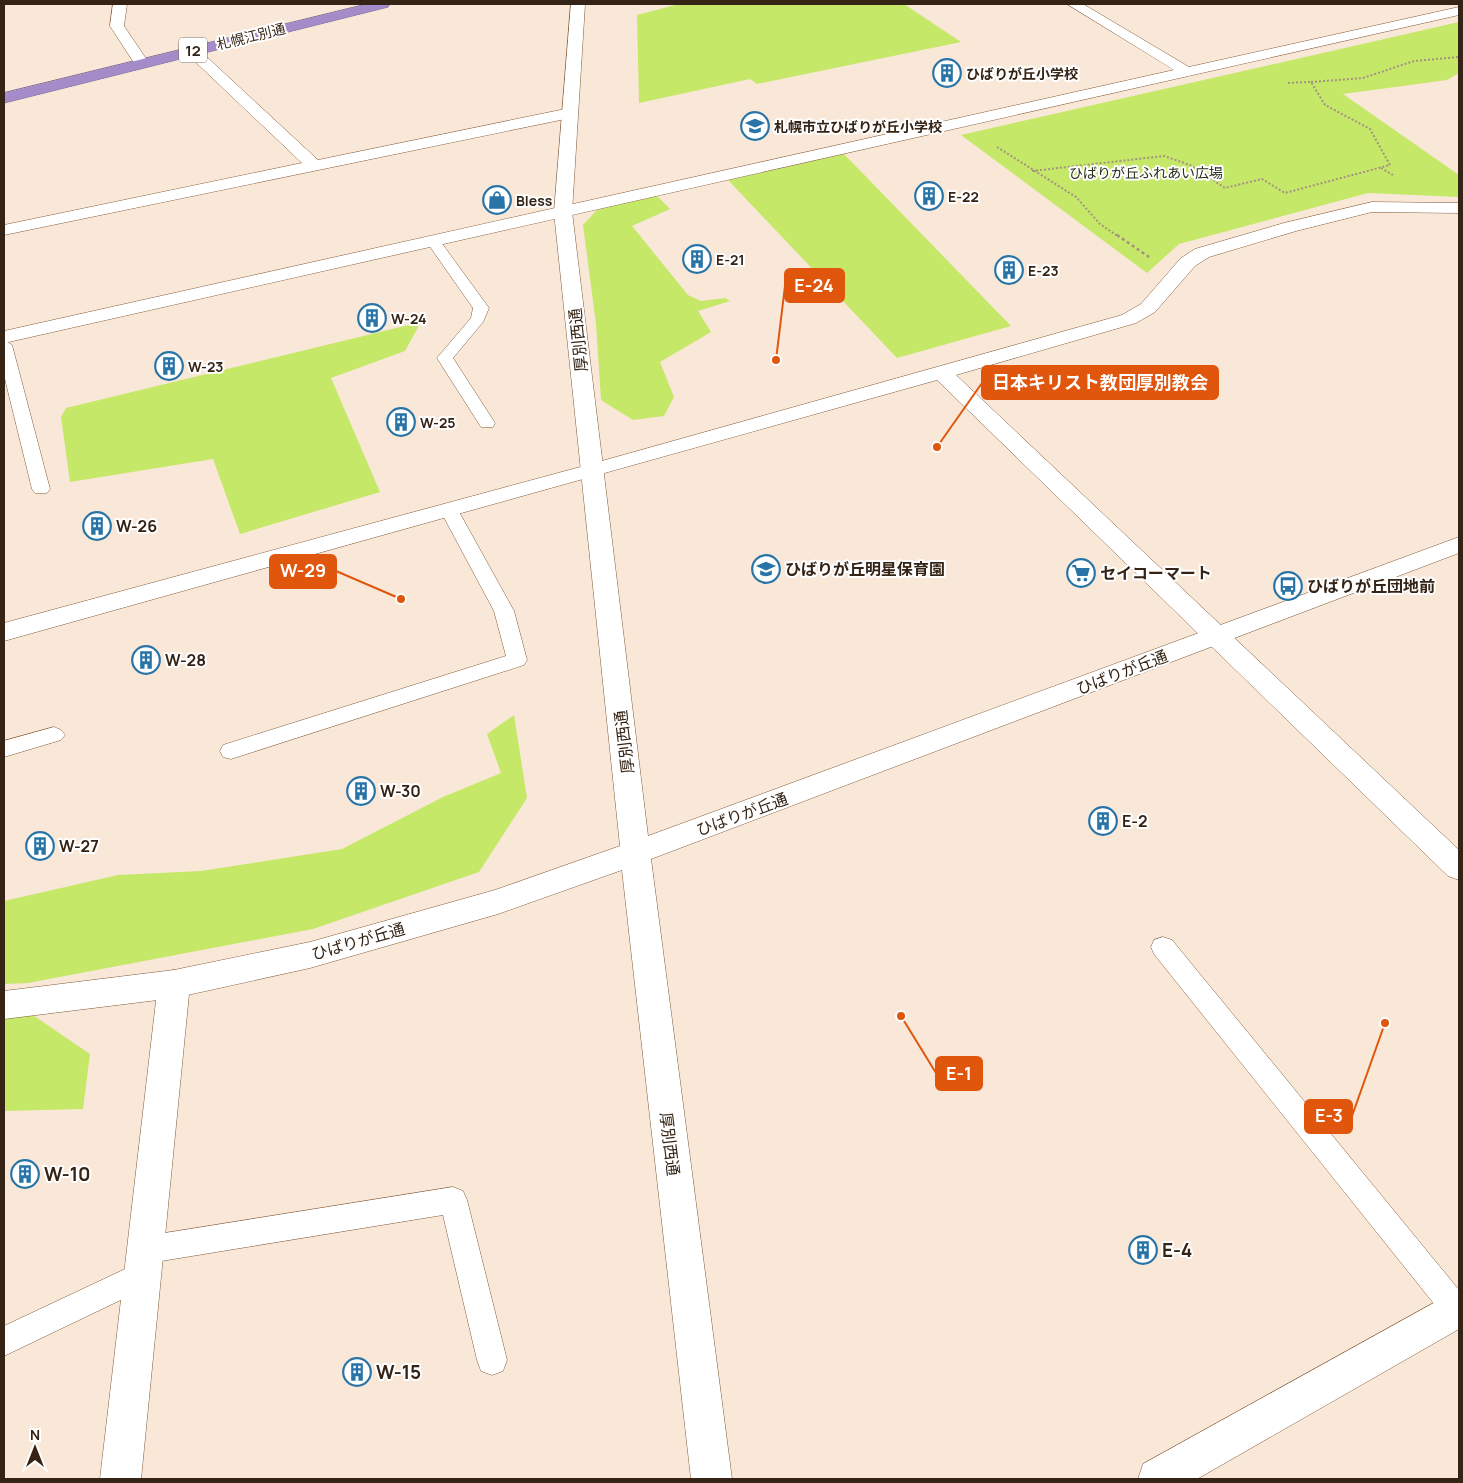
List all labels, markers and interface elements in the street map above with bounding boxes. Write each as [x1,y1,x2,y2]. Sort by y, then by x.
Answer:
street label: 札幌江別通 [215,18,287,54]
road number: 12 [179,38,207,62]
building icon: ひばりが丘小学校 [932,58,962,88]
place label: ひばりが丘小学校 [966,64,1078,83]
school or university icon: 札幌市立ひばりが丘小学校 [740,111,770,141]
place label: 札幌市立ひばりが丘小学校 [774,117,942,136]
park label: ひばりが丘ふれあい広場 [1069,163,1223,182]
building icon: E-22 [914,181,944,211]
shop icon: Bless [482,185,512,215]
place label: E-22 [948,187,979,206]
place label: Bless [516,191,553,210]
building icon: E-21 [682,244,712,274]
place label: E-21 [716,250,745,269]
building icon: E-23 [994,255,1024,285]
place label: E-23 [1028,261,1059,280]
callout: E-24 [785,269,844,302]
text: E-24 [794,273,834,297]
building icon: W-24 [357,303,387,333]
street label: 厚別西通 [564,307,592,373]
place label: W-24 [391,309,426,328]
building icon: W-23 [154,351,184,381]
place label: W-23 [188,357,223,376]
callout: 日本キリスト教団厚別教会 [982,366,1218,399]
text: 日本キリスト教団厚別教会 [992,370,1208,394]
building icon: W-25 [386,407,416,437]
place label: W-25 [420,413,455,432]
building icon: W-26 [82,511,112,541]
place label: W-26 [116,515,157,537]
school or university icon: ひばりが丘明星保育園 [751,554,781,584]
callout: W-29 [270,555,336,588]
text: W-29 [280,558,326,582]
place label: ひばりが丘明星保育園 [785,558,945,580]
supermarket icon: セイコーマート [1066,558,1096,588]
place label: セイコーマート [1100,562,1212,584]
bus stop icon: ひばりが丘団地前 [1273,571,1303,601]
place label: ひばりが丘団地前 [1307,575,1435,597]
building icon: W-28 [131,645,161,675]
street label: ひばりが丘通 [1073,645,1171,699]
place label: W-28 [165,649,206,671]
street label: 厚別西通 [609,709,639,775]
building icon: W-30 [346,776,376,806]
place label: W-30 [380,780,421,802]
street label: ひばりが丘通 [693,787,791,841]
building icon: E-2 [1088,806,1118,836]
place label: E-2 [1122,810,1148,832]
building icon: W-27 [25,831,55,861]
place label: W-27 [59,835,99,857]
street label: ひばりが丘通 [309,917,407,965]
callout: E-1 [936,1057,982,1090]
text: E-1 [946,1061,972,1085]
callout: E-3 [1305,1100,1352,1133]
text: E-3 [1315,1103,1343,1127]
street label: 厚別西通 [655,1111,685,1177]
building icon: W-10 [10,1159,40,1189]
place label: W-10 [44,1161,90,1187]
building icon: E-4 [1128,1235,1158,1265]
place label: E-4 [1162,1237,1192,1263]
building icon: W-15 [342,1357,372,1387]
place label: W-15 [376,1359,421,1385]
north arrow [10,1423,60,1473]
text: N [30,1425,40,1444]

